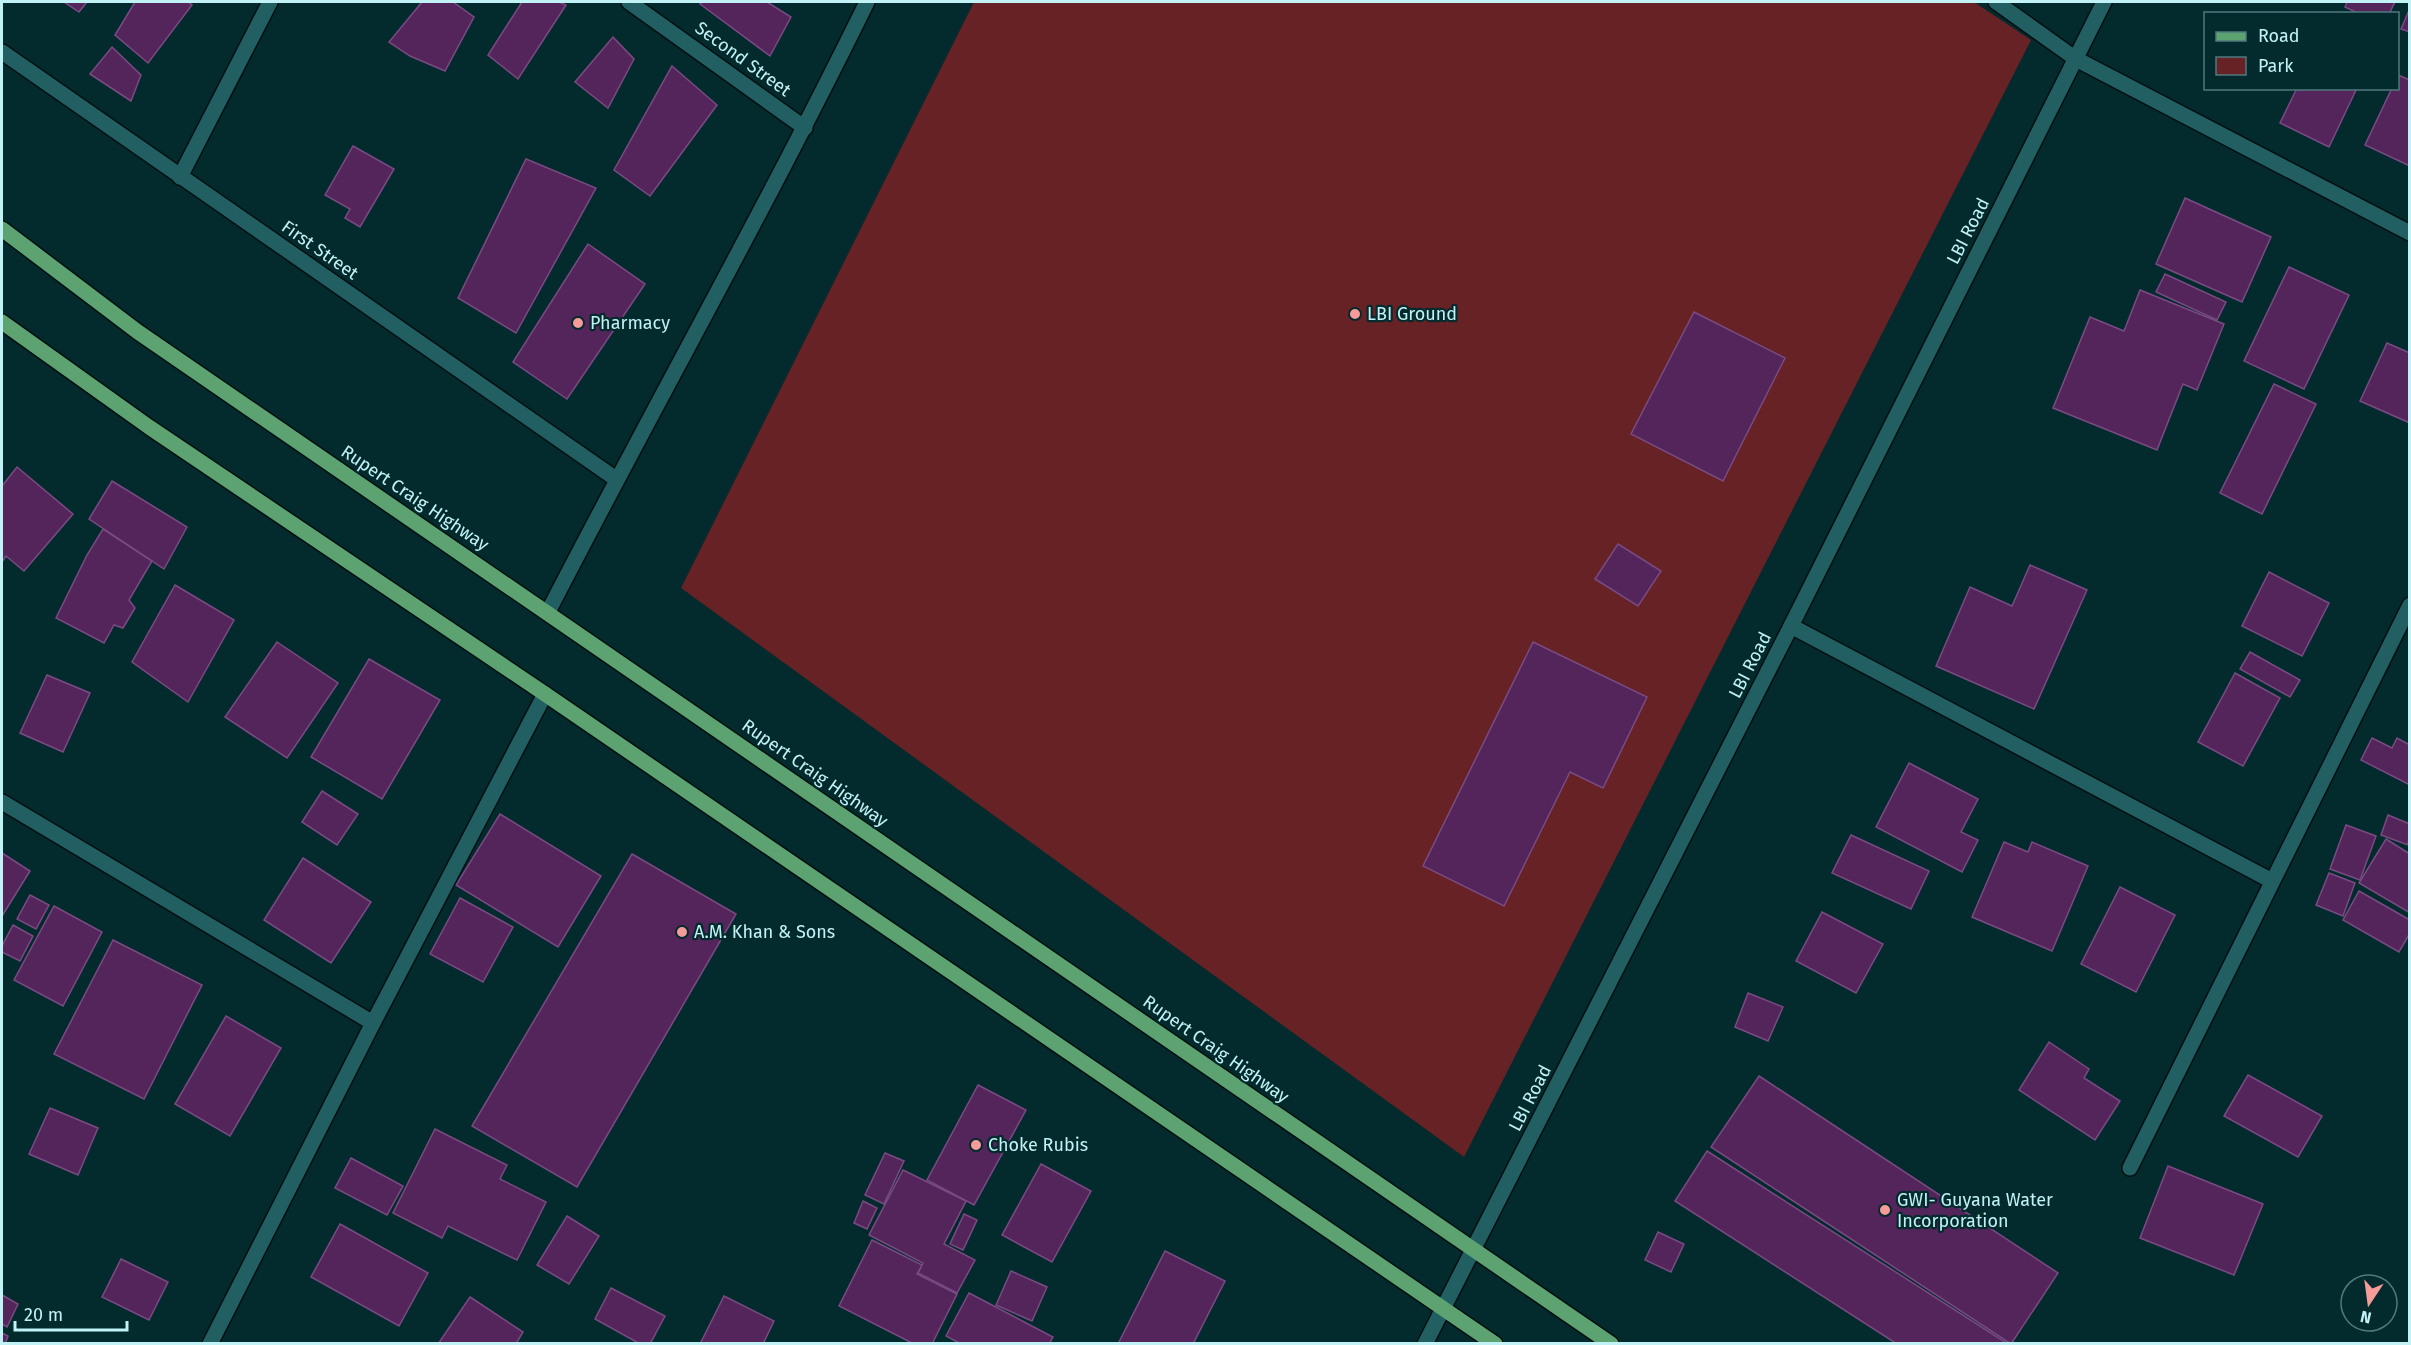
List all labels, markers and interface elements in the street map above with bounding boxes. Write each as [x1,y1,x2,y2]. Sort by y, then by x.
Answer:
legend [2204,12,2399,90]
street label: Second Street [691,17,796,101]
text: Road [2258,25,2300,47]
text: Park [2258,55,2294,77]
street label: LBI Road [1942,194,1994,268]
street label: First Street [277,216,363,285]
place label: LBI Ground [1367,303,1457,325]
marker: LBI Ground [1348,307,1362,321]
place label: Pharmacy [590,312,670,334]
marker: Pharmacy [571,316,585,330]
street label: Rupert Craig Highway [337,440,493,556]
street label: LBI Road [1724,628,1776,702]
street label: Rupert Craig Highway [738,714,892,832]
place label: A.M. Khan & Sons [694,921,835,943]
marker: A.M. Khan & Sons [675,925,689,939]
street label: Rupert Craig Highway [1139,990,1293,1108]
street label: LBI Road [1504,1061,1556,1135]
place label: Choke Rubis [988,1134,1088,1156]
marker: Choke Rubis [969,1138,983,1152]
place label: GWI- Guyana Water Incorporation [1897,1189,2053,1232]
marker: GWI- Guyana Water Incorporation [1878,1203,1892,1217]
north arrow [2339,1273,2399,1333]
scale bar [15,1294,128,1332]
text: 20 m [24,1304,63,1326]
text: N [2358,1307,2373,1328]

